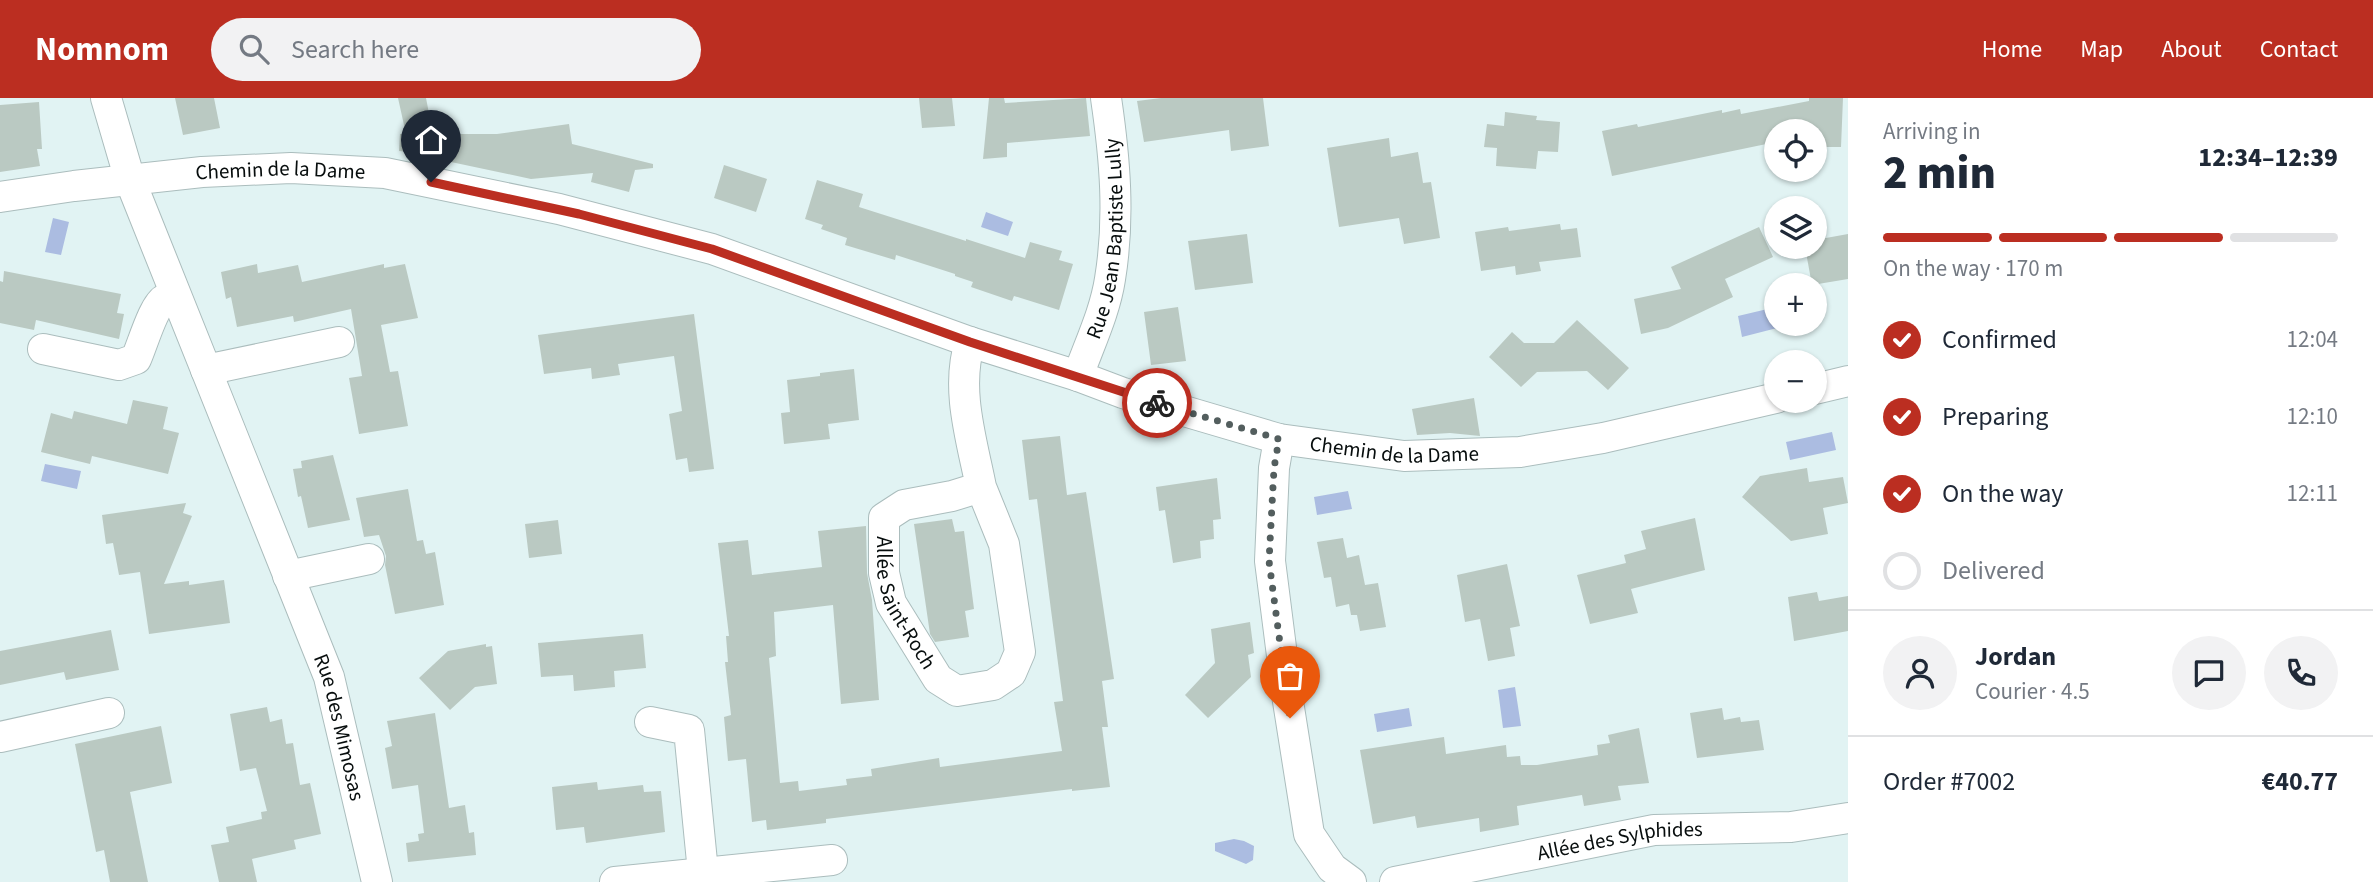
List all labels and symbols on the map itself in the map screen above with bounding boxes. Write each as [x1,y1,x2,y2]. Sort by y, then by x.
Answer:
pin [401,110,461,182]
street label: Rue Jean Baptiste Lully [1079,137,1131,343]
street label: Chemin de la Dame [194,153,366,188]
courier [1122,368,1192,438]
street label: Chemin de la Dame [1308,428,1479,471]
street label: Allée Saint-Roch [868,536,943,675]
pin [1260,646,1320,718]
street label: Rue des Mimosas [306,649,372,804]
street label: Allée des Sylphides [1534,814,1703,868]

